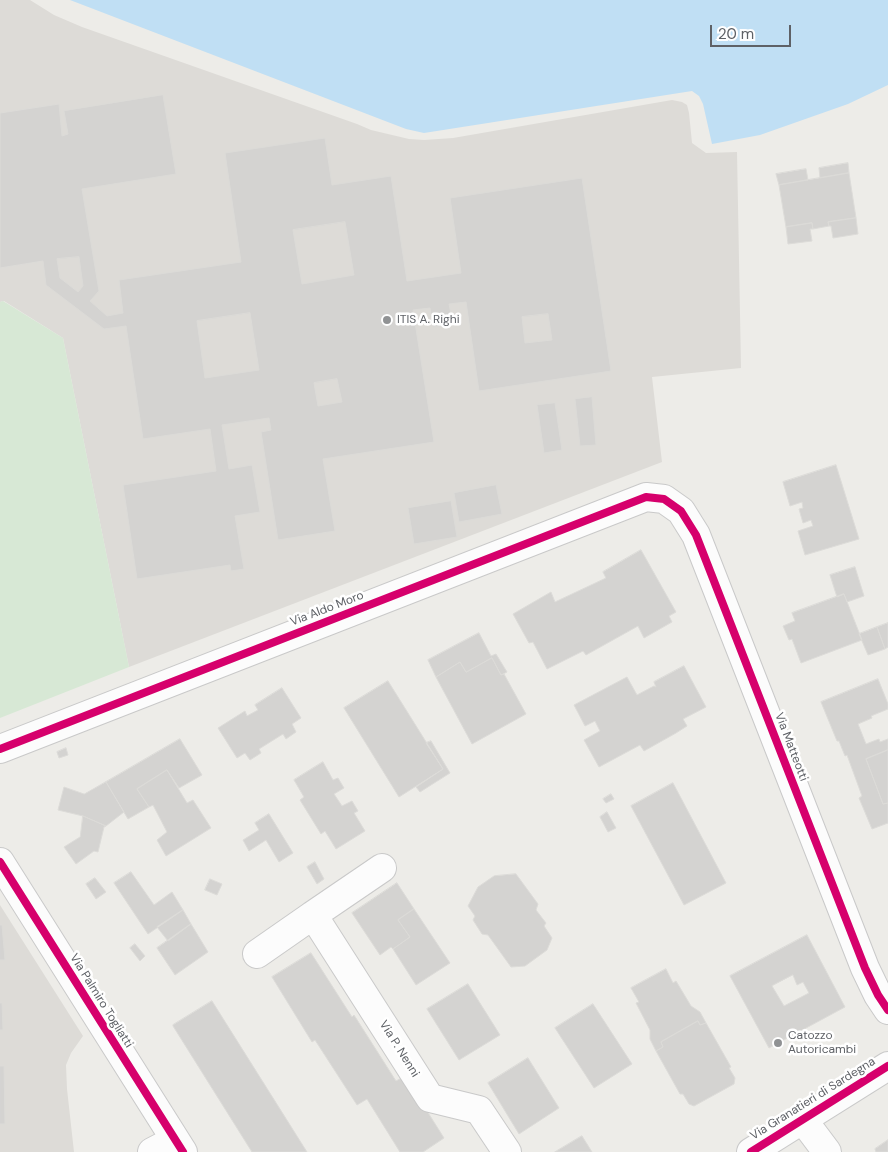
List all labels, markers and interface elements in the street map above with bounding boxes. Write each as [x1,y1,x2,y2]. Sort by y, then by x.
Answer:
scale bar [713,15,794,47]
text: 20 m [718,24,754,44]
place label: ITIS A. Righi [397,313,460,327]
marker: ITIS A. Righi [381,314,393,326]
street label: Via Aldo Moro [288,588,366,630]
street label: Via Matteotti [771,711,811,783]
street label: Via Palmiro Togliatti [66,951,136,1051]
street label: Via P. Nenni [376,1018,422,1080]
place label: Catozzo Autoricambi [788,1029,856,1057]
marker: Catozzo Autoricambi [772,1037,784,1049]
street label: Via Granatieri di Sardegna [748,1055,878,1143]

